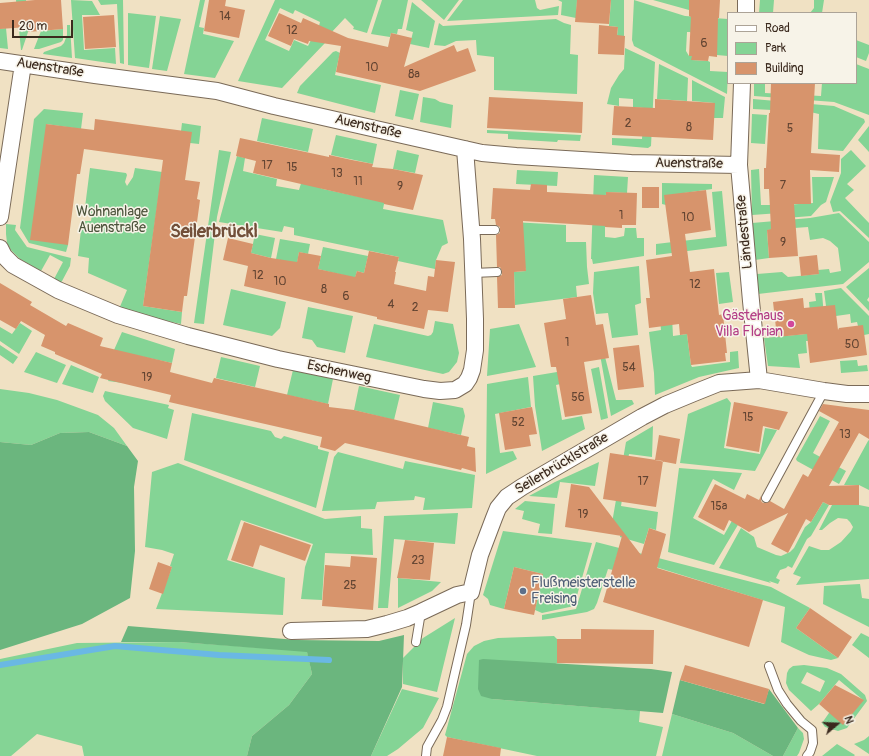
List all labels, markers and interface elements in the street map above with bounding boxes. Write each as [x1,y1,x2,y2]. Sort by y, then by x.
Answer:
house number: 14 [219,10,231,24]
scale bar [14,12,75,38]
legend [727,12,857,84]
text: 20 m [19,19,47,34]
text: Road [765,21,790,36]
house number: 12 [286,24,298,38]
house number: 6 [701,37,707,51]
text: Park [765,41,786,56]
street label: Auenstraße [15,54,85,82]
house number: 10 [366,61,378,75]
text: Building [765,61,804,76]
house number: 8a [408,68,420,82]
street label: Auenstraße [333,111,403,143]
house number: 2 [625,117,631,131]
house number: 8 [686,121,692,135]
house number: 5 [787,122,793,136]
street label: Auenstraße [655,155,723,173]
house number: 17 [261,159,273,173]
house number: 15 [286,161,298,175]
house number: 13 [331,167,343,181]
house number: 11 [353,175,363,189]
house number: 7 [780,179,786,193]
house number: 9 [397,180,403,194]
street label: Ländestraße [733,194,757,270]
park label: Wohnanlage Auenstraße [76,204,148,236]
house number: 1 [619,209,623,223]
house number: 10 [682,211,694,225]
district label: Seilerbrückl [170,221,258,243]
house number: 9 [780,236,786,250]
house number: 12 [252,269,264,283]
house number: 10 [274,275,286,289]
house number: 12 [689,278,701,292]
house number: 8 [321,283,327,297]
house number: 6 [343,290,349,304]
house number: 4 [388,298,394,312]
house number: 2 [412,301,418,315]
place label: Gästehaus Villa Florian [715,308,783,340]
marker: Gästehaus Villa Florian [786,319,796,329]
house number: 1 [565,336,569,350]
house number: 50 [845,338,859,352]
street label: Eschenweg [305,357,373,387]
house number: 54 [622,361,636,375]
house number: 19 [142,371,152,385]
house number: 56 [571,391,585,405]
house number: 15 [742,411,754,425]
house number: 52 [511,416,525,430]
house number: 13 [839,428,851,442]
street label: Seilerbrücklstraße [512,429,612,499]
house number: 17 [637,475,649,489]
house number: 15a [711,500,727,514]
house number: 19 [578,508,588,522]
house number: 23 [411,554,425,568]
place label: Flußmeisterstelle Freising [531,575,635,608]
house number: 25 [343,579,357,593]
marker: Flußmeisterstelle Freising [518,586,528,596]
north arrow [817,704,857,744]
text: N [841,714,856,726]

